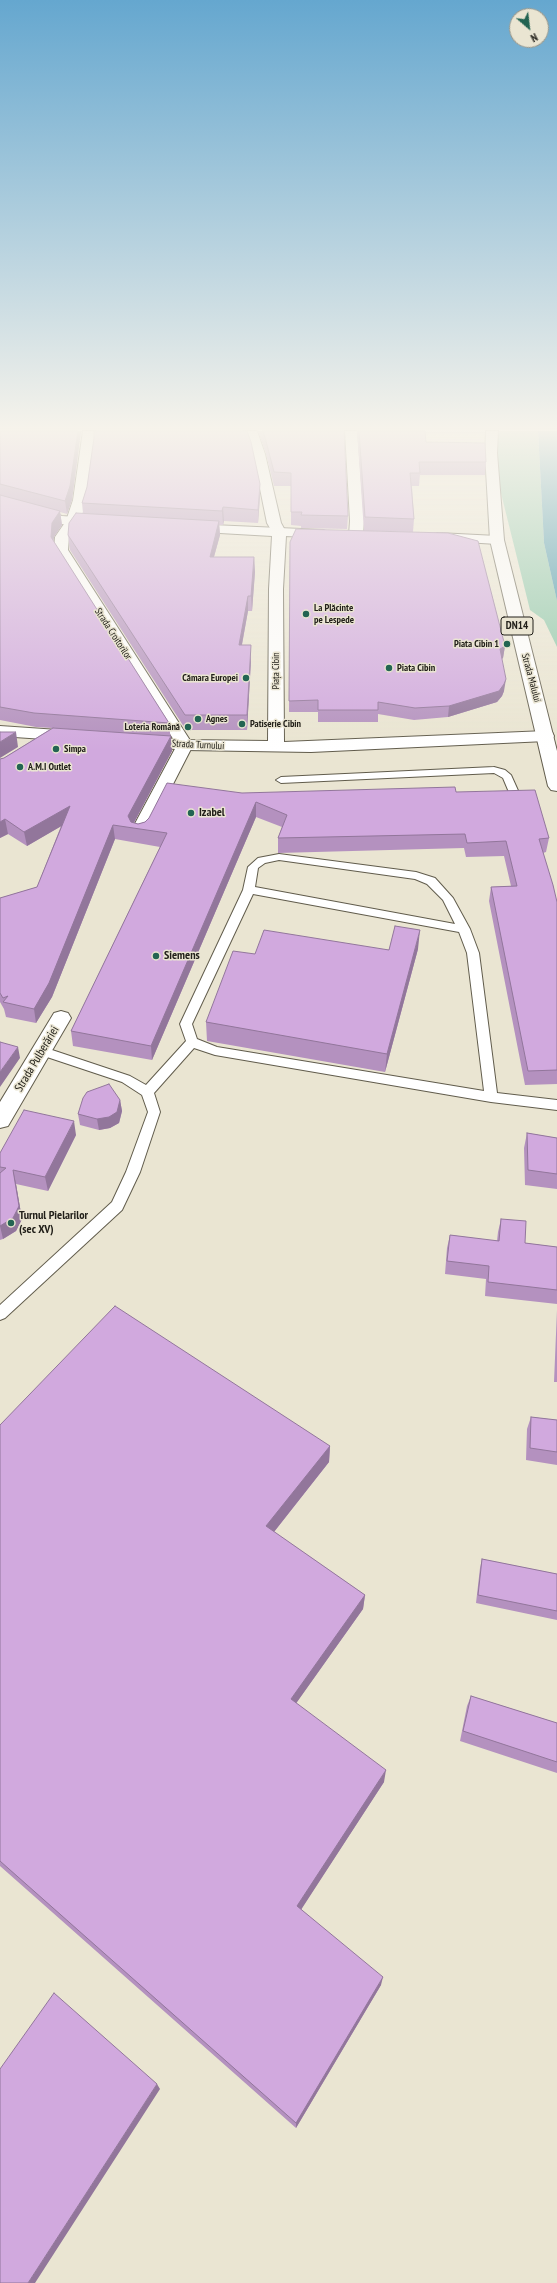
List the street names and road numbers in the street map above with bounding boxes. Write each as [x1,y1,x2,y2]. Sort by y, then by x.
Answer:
street label: Strada Croitorilor [92,606,134,662]
road number: DN14 [501,617,533,635]
street label: Piața Cibin [270,652,282,690]
street label: Strada Malului [519,652,543,704]
street label: Strada Turnului [171,738,225,752]
street label: Strada Pulberăriei [12,1024,62,1094]

